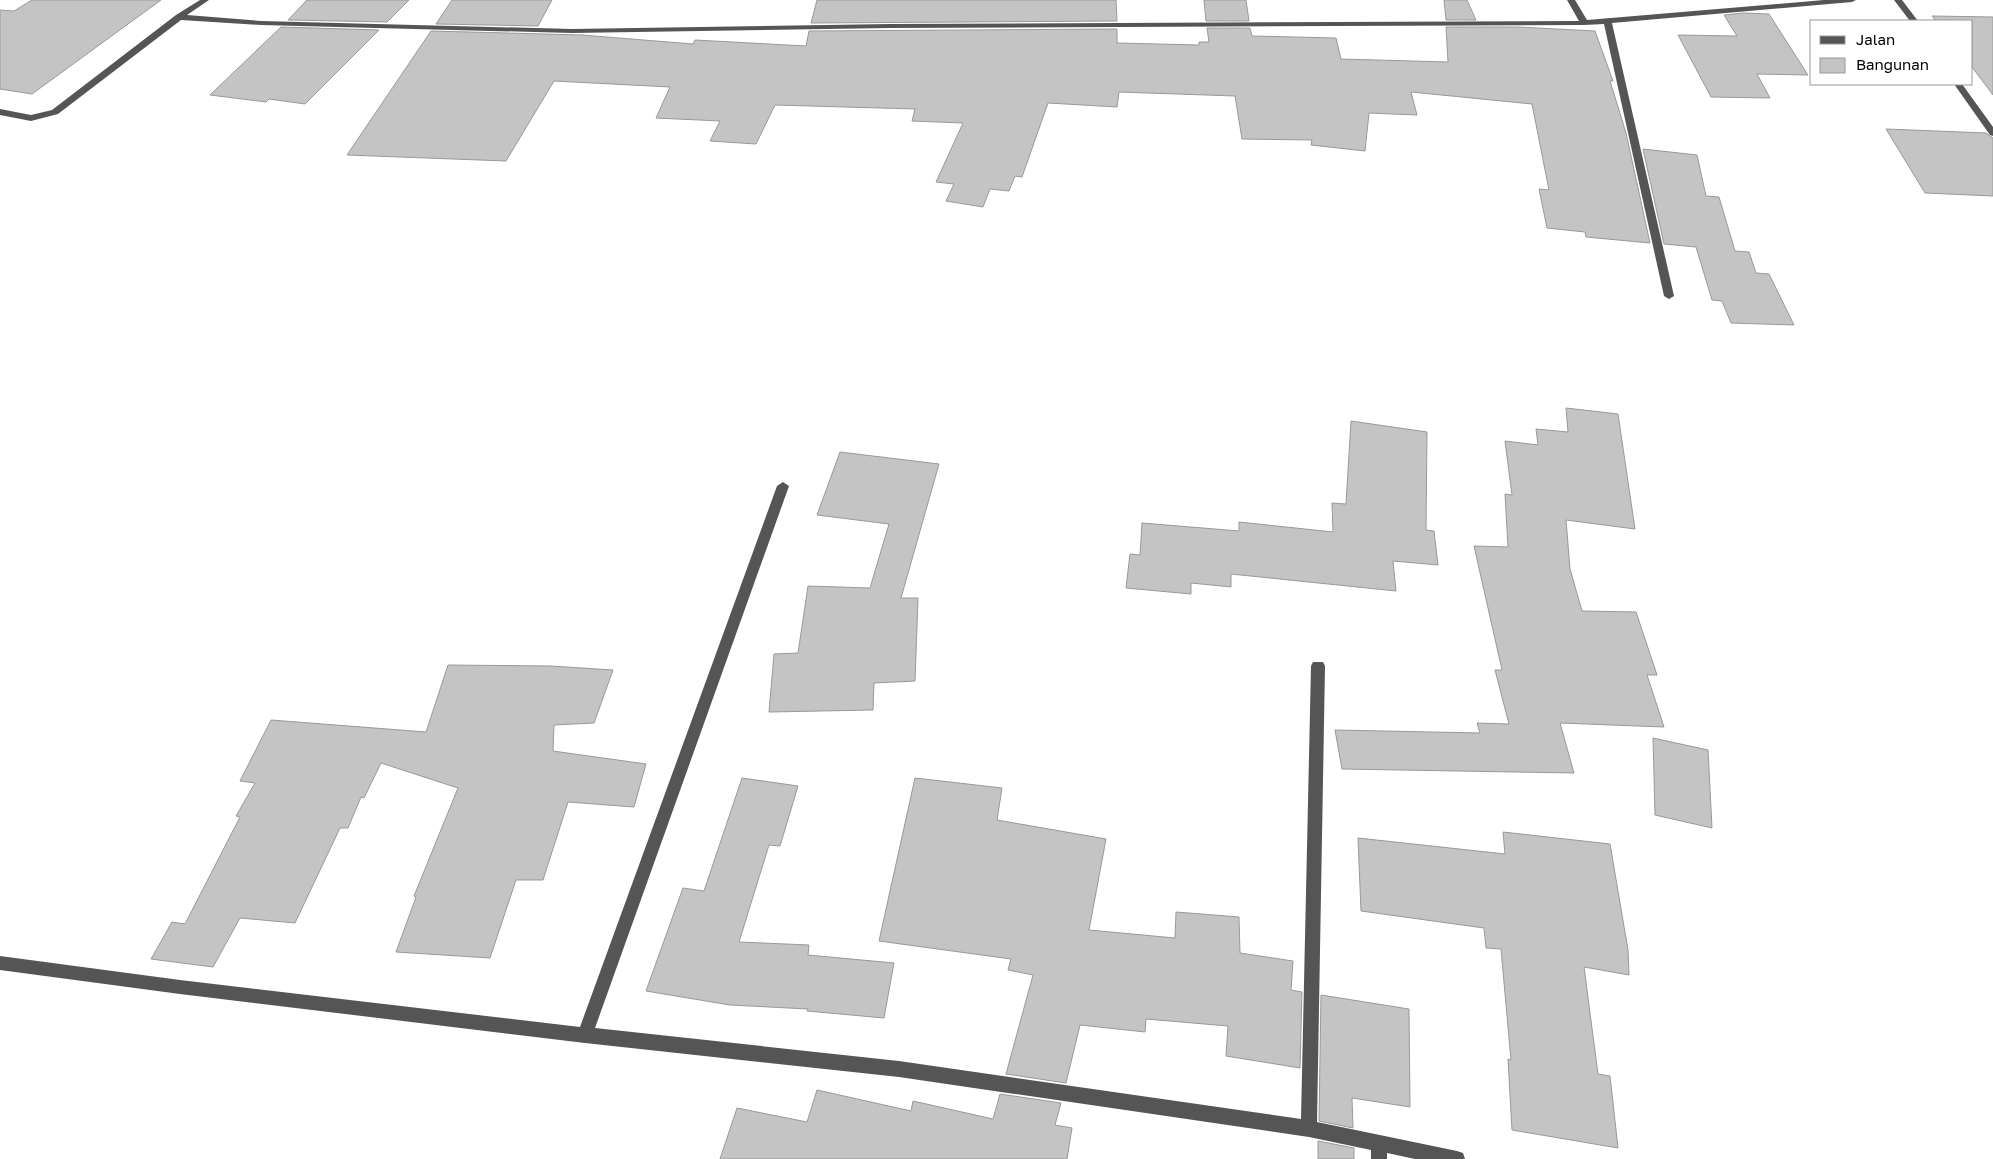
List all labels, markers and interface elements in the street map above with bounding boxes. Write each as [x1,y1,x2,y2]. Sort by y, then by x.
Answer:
legend [1810,20,1973,85]
text: Jalan [1856,30,1895,48]
text: Bangunan [1856,55,1929,73]

